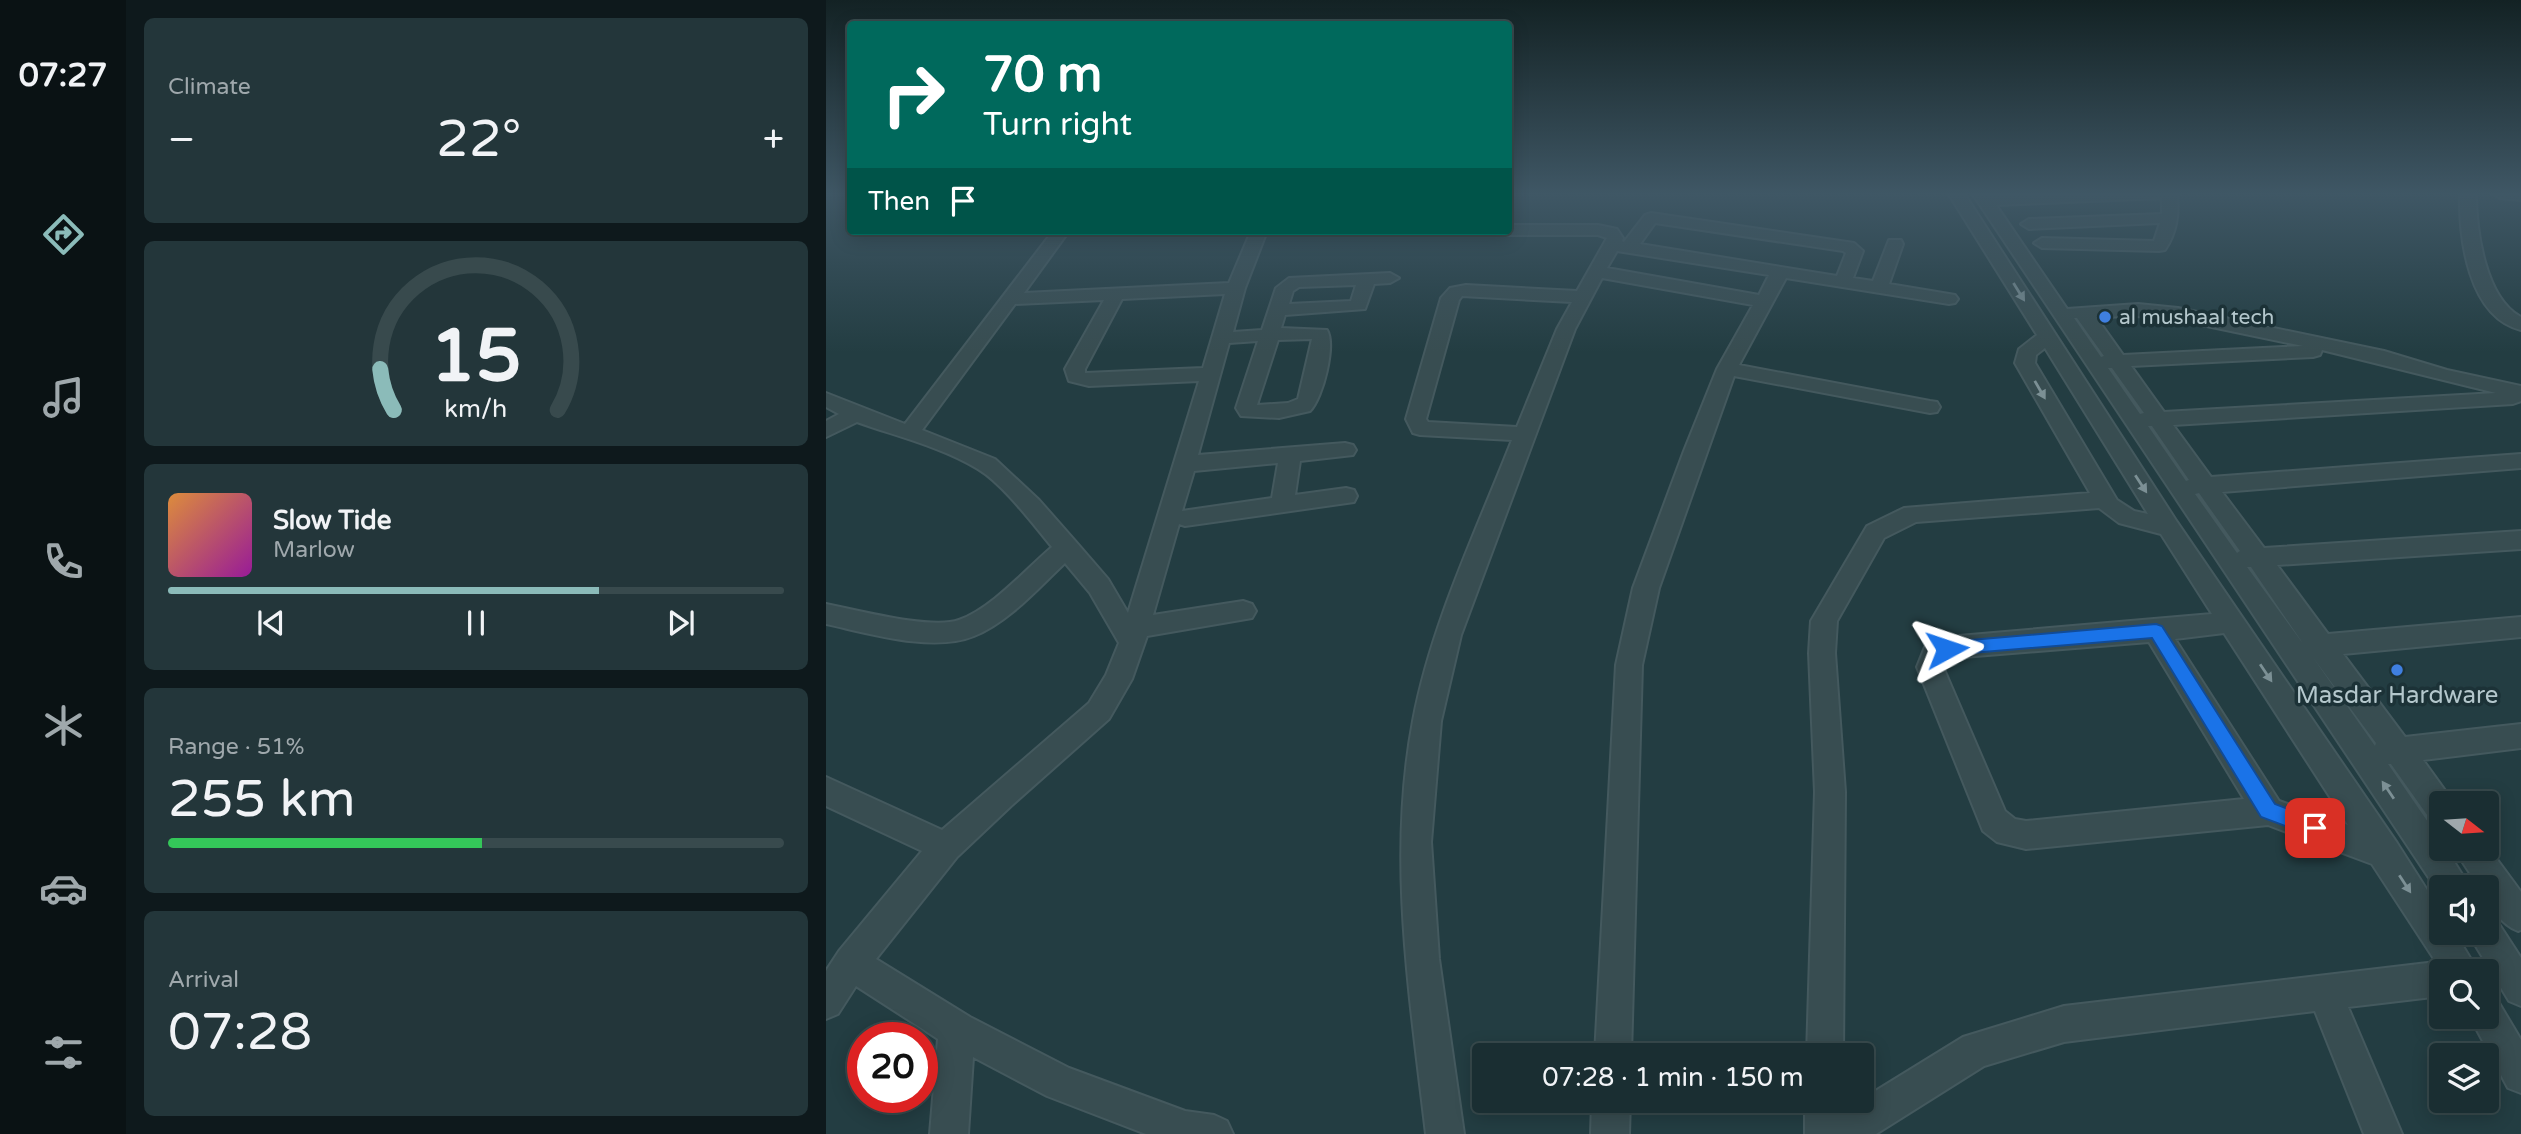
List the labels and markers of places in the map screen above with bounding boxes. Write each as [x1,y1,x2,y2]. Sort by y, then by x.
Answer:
place label: al mushaal tech [2119,305,2274,330]
marker: al mushaal tech [2097,309,2113,325]
marker: Masdar Hardware [2389,662,2405,678]
place label: Masdar Hardware [2296,681,2498,710]
pin [2285,798,2345,858]

